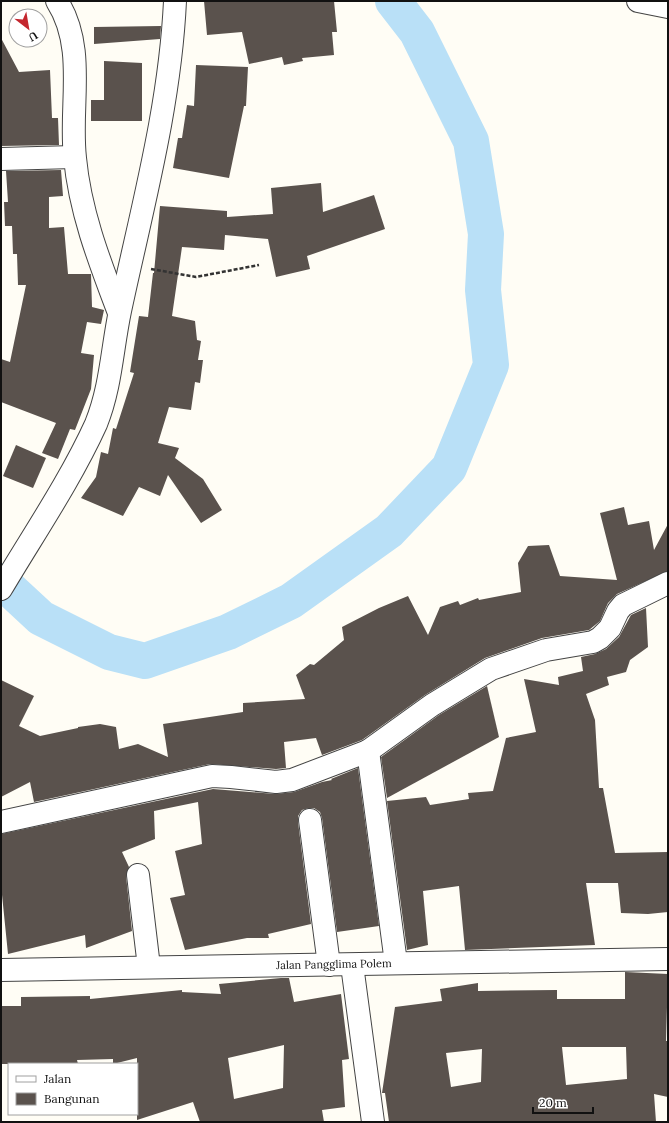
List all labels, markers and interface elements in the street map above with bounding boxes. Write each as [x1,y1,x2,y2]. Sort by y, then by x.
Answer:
north arrow [8,8,48,48]
text: U [25,28,40,45]
street label: Jalan Pangglima Polem [275,956,392,972]
legend [8,1063,138,1115]
text: Jalan [43,1071,71,1086]
scale bar [533,1089,593,1115]
text: Bangunan [44,1091,100,1106]
text: 20 m [539,1095,567,1110]

